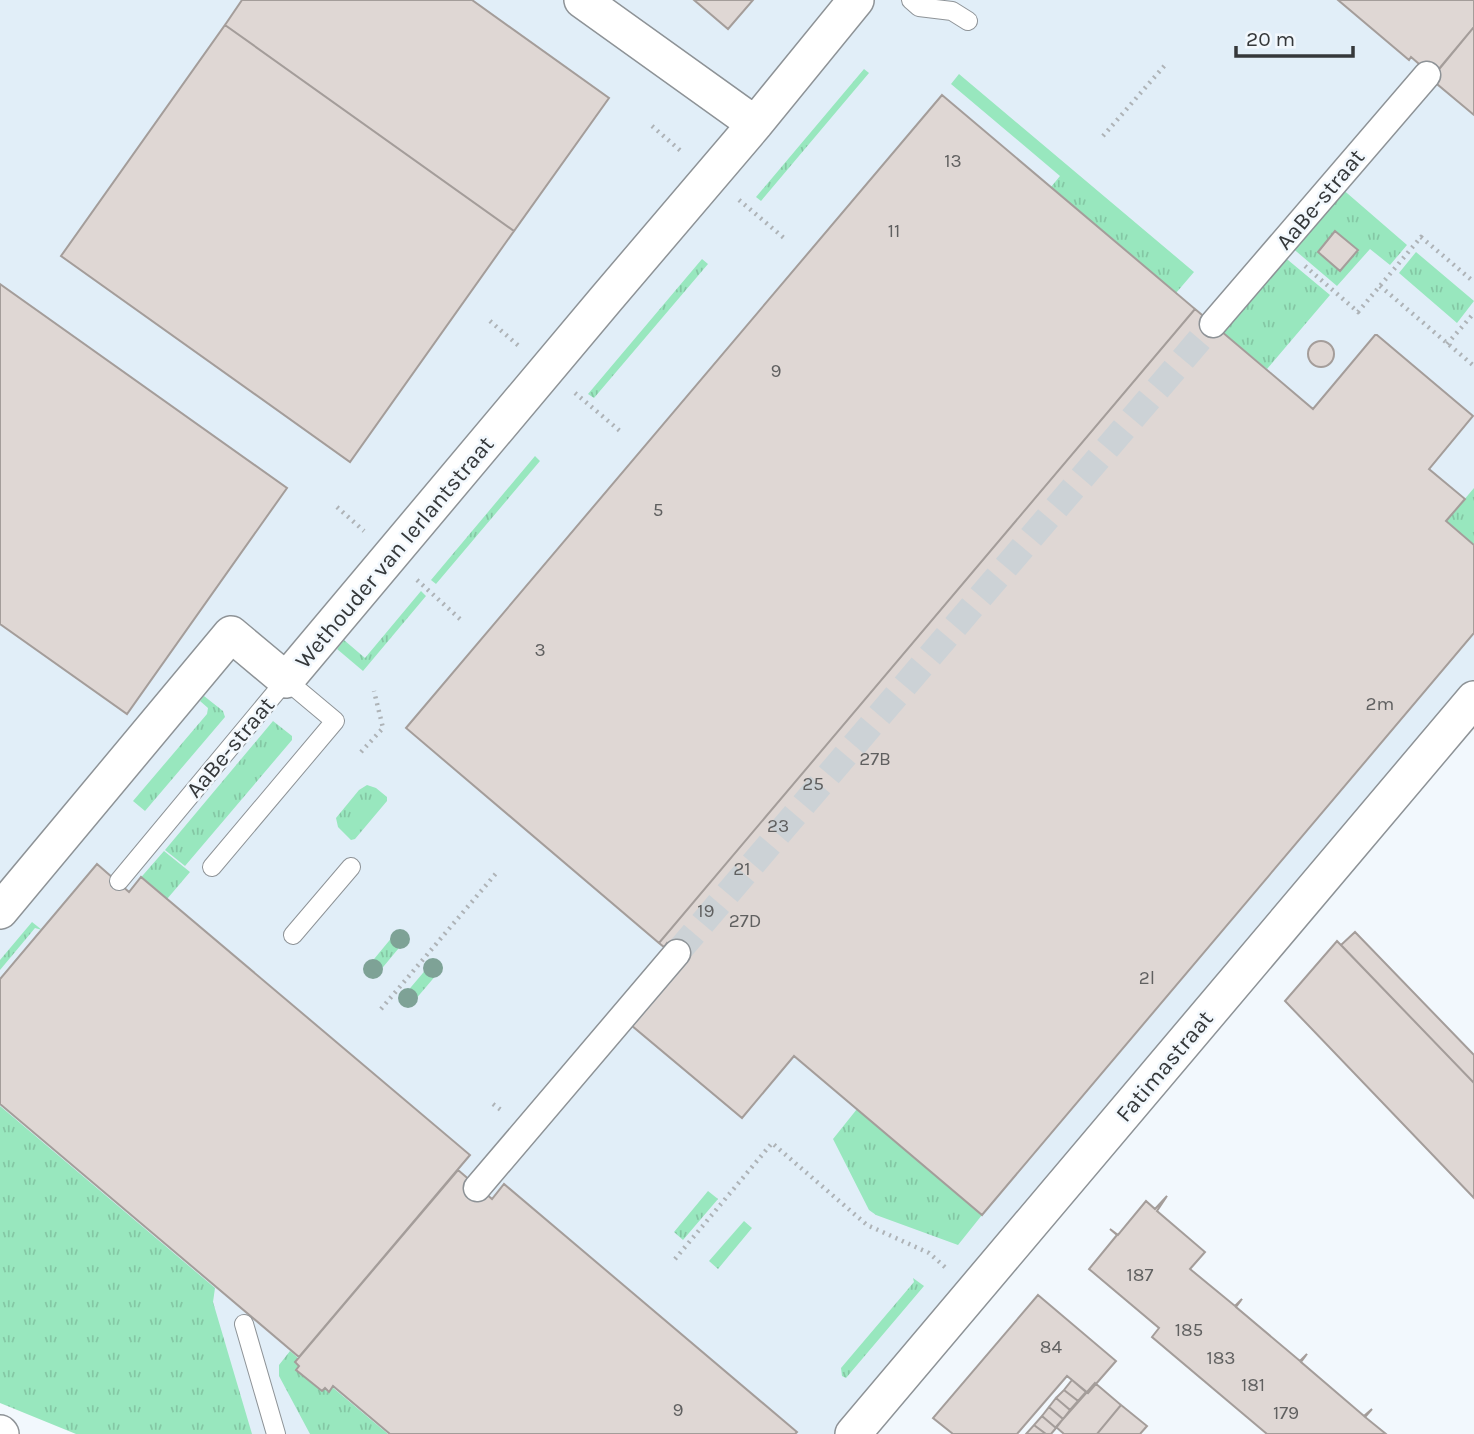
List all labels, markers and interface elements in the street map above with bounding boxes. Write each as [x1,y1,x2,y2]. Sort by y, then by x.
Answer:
scale bar [1236,14,1353,58]
text: 20 m [1246,27,1295,51]
street label: AaBe-straat [1271,143,1370,255]
house number: 13 [944,150,962,172]
house number: 11 [888,220,900,242]
house number: 9 [770,360,782,382]
street label: Wethouder van Ierlantstraat [289,431,500,674]
house number: 5 [653,499,663,521]
house number: 3 [534,639,546,661]
street label: AaBe-straat [181,691,280,803]
house number: 2m [1366,693,1394,715]
house number: 27B [859,748,891,770]
house number: 25 [802,773,824,795]
house number: 23 [767,815,789,837]
house number: 21 [733,858,751,880]
house number: 19 [697,900,715,922]
house number: 27D [729,910,761,932]
house number: 2l [1139,967,1155,989]
street label: Fatimastraat [1110,1005,1219,1127]
house number: 187 [1127,1264,1154,1286]
house number: 185 [1175,1319,1203,1341]
house number: 84 [1040,1336,1063,1358]
house number: 183 [1206,1347,1236,1369]
house number: 181 [1241,1374,1265,1396]
house number: 9 [672,1399,684,1421]
house number: 179 [1273,1402,1299,1424]

